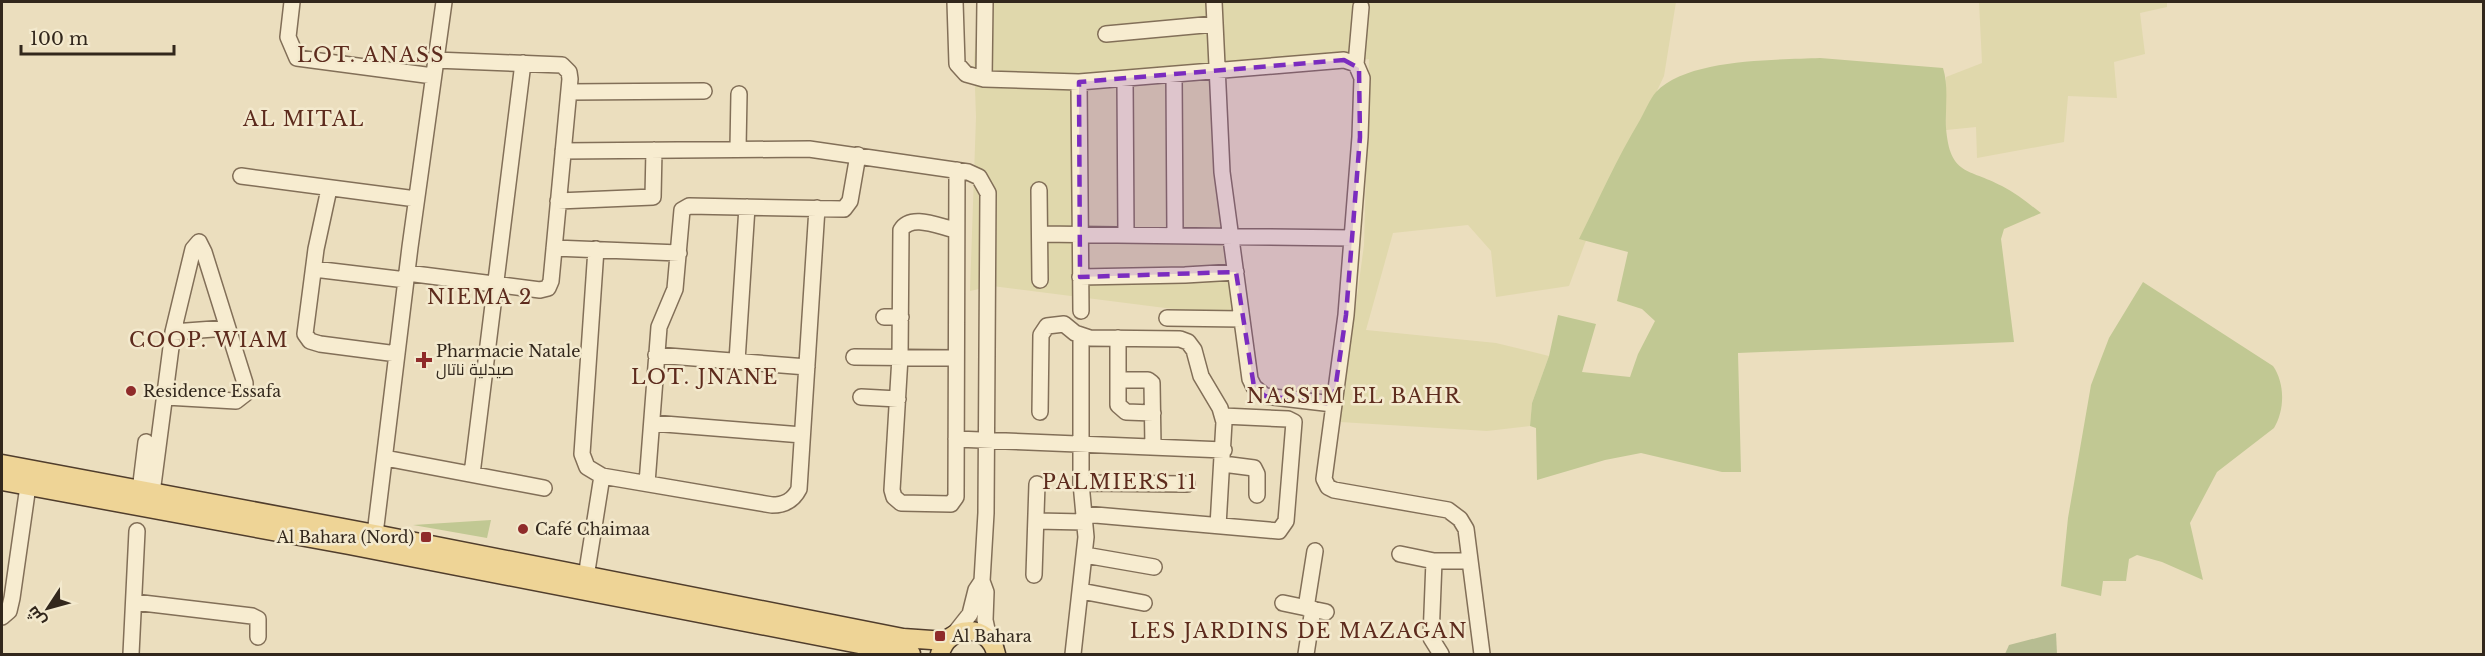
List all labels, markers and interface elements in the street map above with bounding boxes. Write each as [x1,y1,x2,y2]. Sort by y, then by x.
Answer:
scale bar [21,18,174,56]
text: 100 m [30,28,88,50]
district label: LOT. ANASS [297,43,445,67]
district label: AL MITAL [242,107,365,131]
district label: NIEMA 2 [427,285,533,309]
district label: COOP. WIAM [129,328,289,352]
place label: Pharmacie Natale صيدلية ناتال [436,341,580,380]
marker: Pharmacie Natale صيدلية ناتال [417,353,431,367]
district label: LOT. JNANE [631,365,779,389]
place label: Residence Essafa [143,381,281,401]
marker: Residence Essafa [124,384,138,398]
district label: NASSIM EL BAHR [1247,384,1461,408]
district label: PALMIERS 11 [1042,470,1198,494]
place label: Café Chaimaa [535,519,650,539]
marker: Café Chaimaa [516,522,530,536]
place label: Al Bahara (Nord) [276,527,414,547]
marker: Al Bahara (Nord) [419,530,433,544]
north arrow [18,578,78,638]
text: ش [22,603,50,631]
district label: LES JARDINS DE MAZAGAN [1130,619,1468,643]
place label: Al Bahara [951,626,1032,646]
marker: Al Bahara [933,629,947,643]

